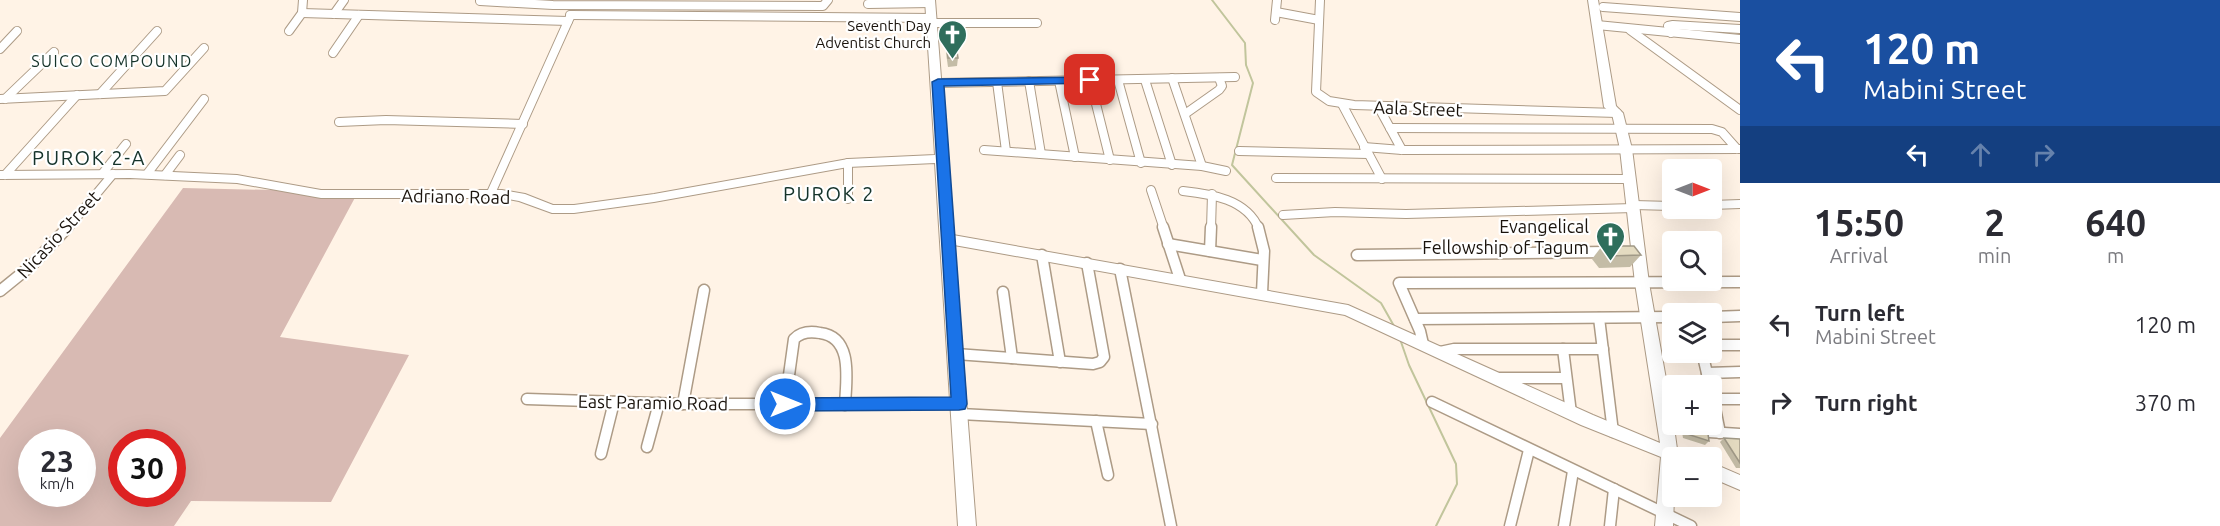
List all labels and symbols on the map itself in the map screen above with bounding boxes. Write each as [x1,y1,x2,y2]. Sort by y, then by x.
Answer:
place label: Seventh Day Adventist Church [815,17,931,51]
church icon: Seventh Day Adventist Church [936,18,968,60]
district label: SUICO COMPOUND [31,52,193,70]
pin [1064,54,1115,105]
street label: Aala Street [1373,96,1463,120]
district label: PUROK 2-A [32,146,146,169]
north arrow [1662,159,1722,219]
district label: PUROK 2 [783,182,875,205]
street label: Adriano Road [401,185,511,207]
street label: Nicasio Street [13,186,103,282]
place label: Evangelical Fellowship of Tagum [1422,216,1589,257]
church icon: Evangelical Fellowship of Tagum [1594,220,1626,262]
position arrow [753,372,817,436]
street label: East Paramio Road [578,391,728,413]
speed limit sign: 30 [108,429,186,507]

